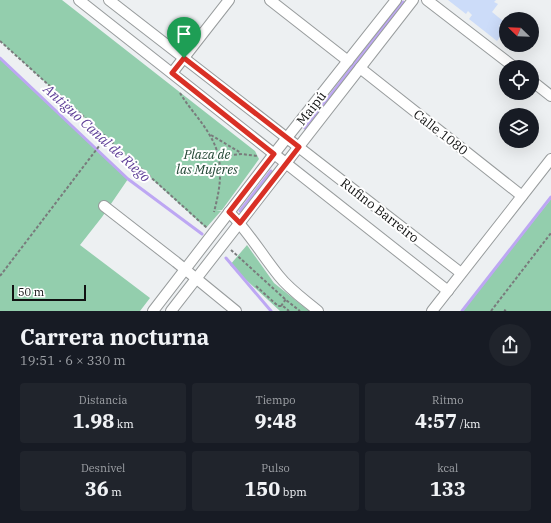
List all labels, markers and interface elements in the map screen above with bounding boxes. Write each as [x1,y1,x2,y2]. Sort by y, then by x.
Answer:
north arrow [499,12,539,52]
map controls [499,12,539,148]
pin [167,17,201,58]
icon: arrive [173,23,195,45]
button: locate [499,60,539,100]
water label: Antiguo Canal de Riego [39,79,154,186]
street label: Maipú [293,88,330,129]
street label: Calle 1080 [410,106,471,159]
button: layers [499,108,539,148]
park label: Plaza de las Mujeres [176,146,238,178]
street label: Rufino Barreiro [337,174,422,246]
scale bar [12,283,86,302]
text: 50 m [18,285,44,299]
text: Carrera nocturna [20,322,209,351]
button: share [489,324,531,366]
text: 19:51 · 6 × 330 m [20,352,126,369]
text: Distancia [79,393,127,407]
text: Tiempo [255,393,296,407]
text: Ritmo [432,393,464,407]
text: 1.98 [73,407,114,434]
text: 9:48 [254,407,297,434]
text: 4:57 [415,407,457,434]
text: km [114,417,134,431]
text: /km [457,417,481,431]
text: Desnivel [81,461,125,475]
text: Pulso [261,461,290,475]
text: kcal [437,461,458,475]
text: 36 [85,475,109,502]
text: 150 [244,475,280,502]
text: 133 [430,475,466,502]
text: m [109,485,122,499]
text: bpm [280,485,307,499]

